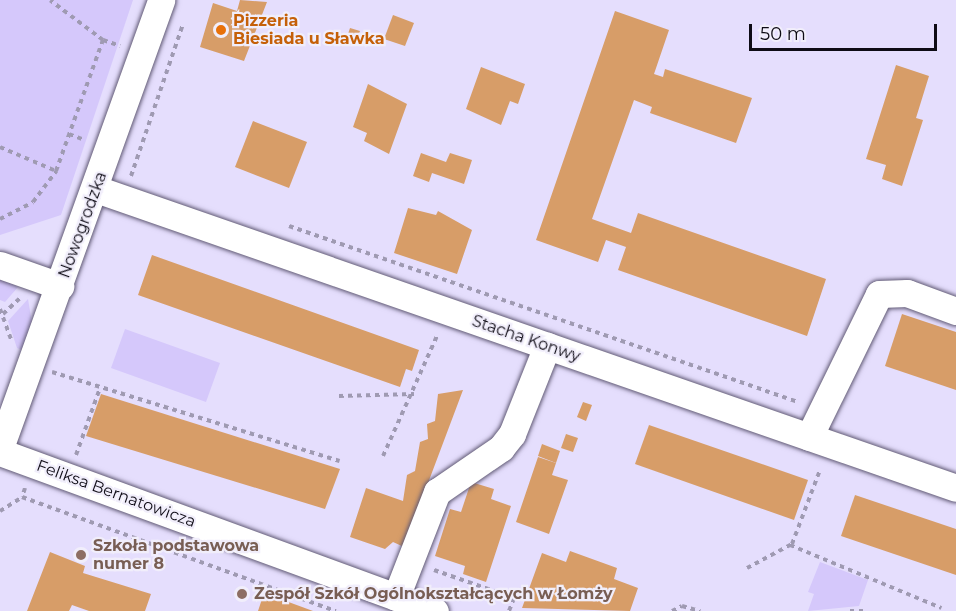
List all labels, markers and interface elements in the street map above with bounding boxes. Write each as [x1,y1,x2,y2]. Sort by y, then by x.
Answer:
place label: Pizzeria Biesiada u Sławka [233,11,385,49]
scale bar [752,12,940,50]
marker: Pizzeria Biesiada u Sławka [214,23,228,37]
text: 50 m [760,23,806,45]
street label: Nowogrodzka [55,169,111,281]
street label: Stacha Konwy [469,312,583,366]
street label: Feliksa Bernatowicza [34,456,198,532]
place label: Szkoła podstawowa numer 8 [93,536,259,574]
marker: Szkoła podstawowa numer 8 [74,548,88,562]
place label: Zespół Szkół Ogólnokształcących w Łomży [254,584,613,604]
marker: Zespół Szkół Ogólnokształcących w Łomży [235,587,249,601]

